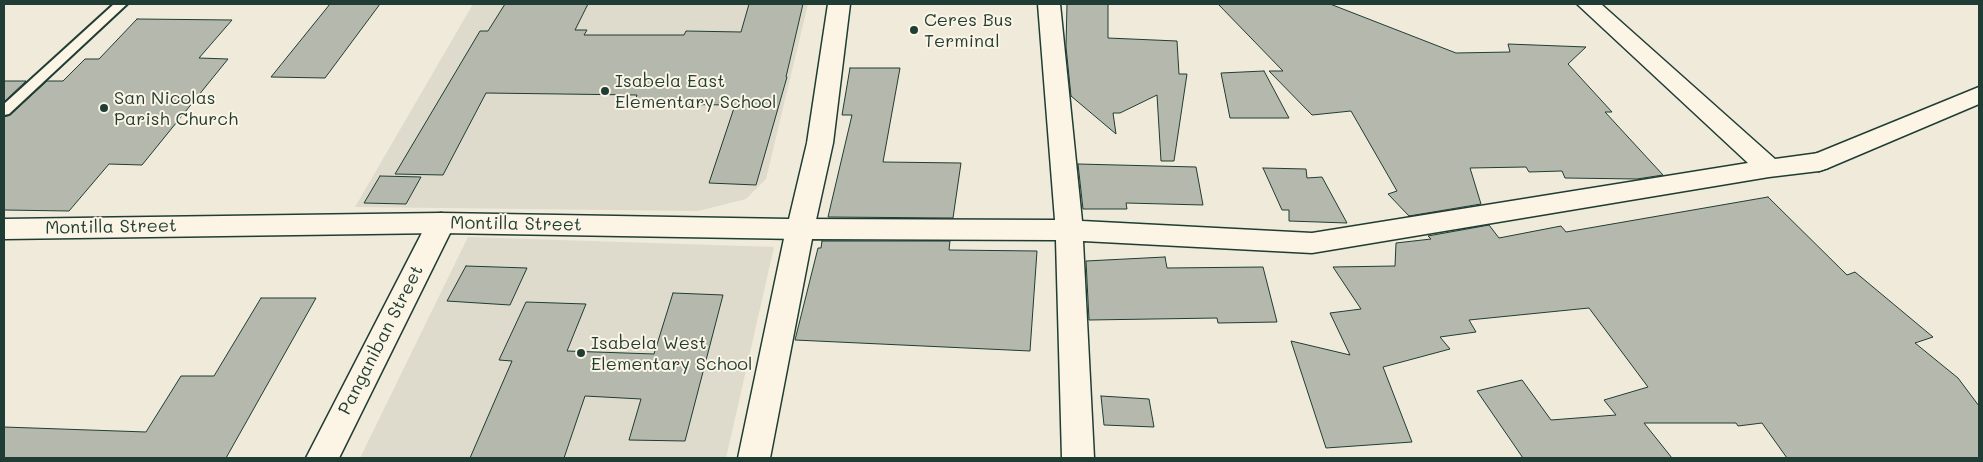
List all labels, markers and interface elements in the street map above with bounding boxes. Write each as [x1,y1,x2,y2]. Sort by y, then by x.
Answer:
place label: Ceres Bus Terminal [924,9,1012,52]
marker: Ceres Bus Terminal [908,24,920,36]
place label: Isabela East Elementary School [615,70,776,112]
marker: Isabela East Elementary School [599,85,611,97]
place label: San Nicolas Parish Church [114,87,238,130]
marker: San Nicolas Parish Church [98,102,110,114]
street label: Montilla Street [450,212,582,236]
street label: Montilla Street [45,215,177,239]
street label: Panganiban Street [334,262,428,418]
place label: Isabela West Elementary School [591,332,752,374]
marker: Isabela West Elementary School [575,347,587,359]

